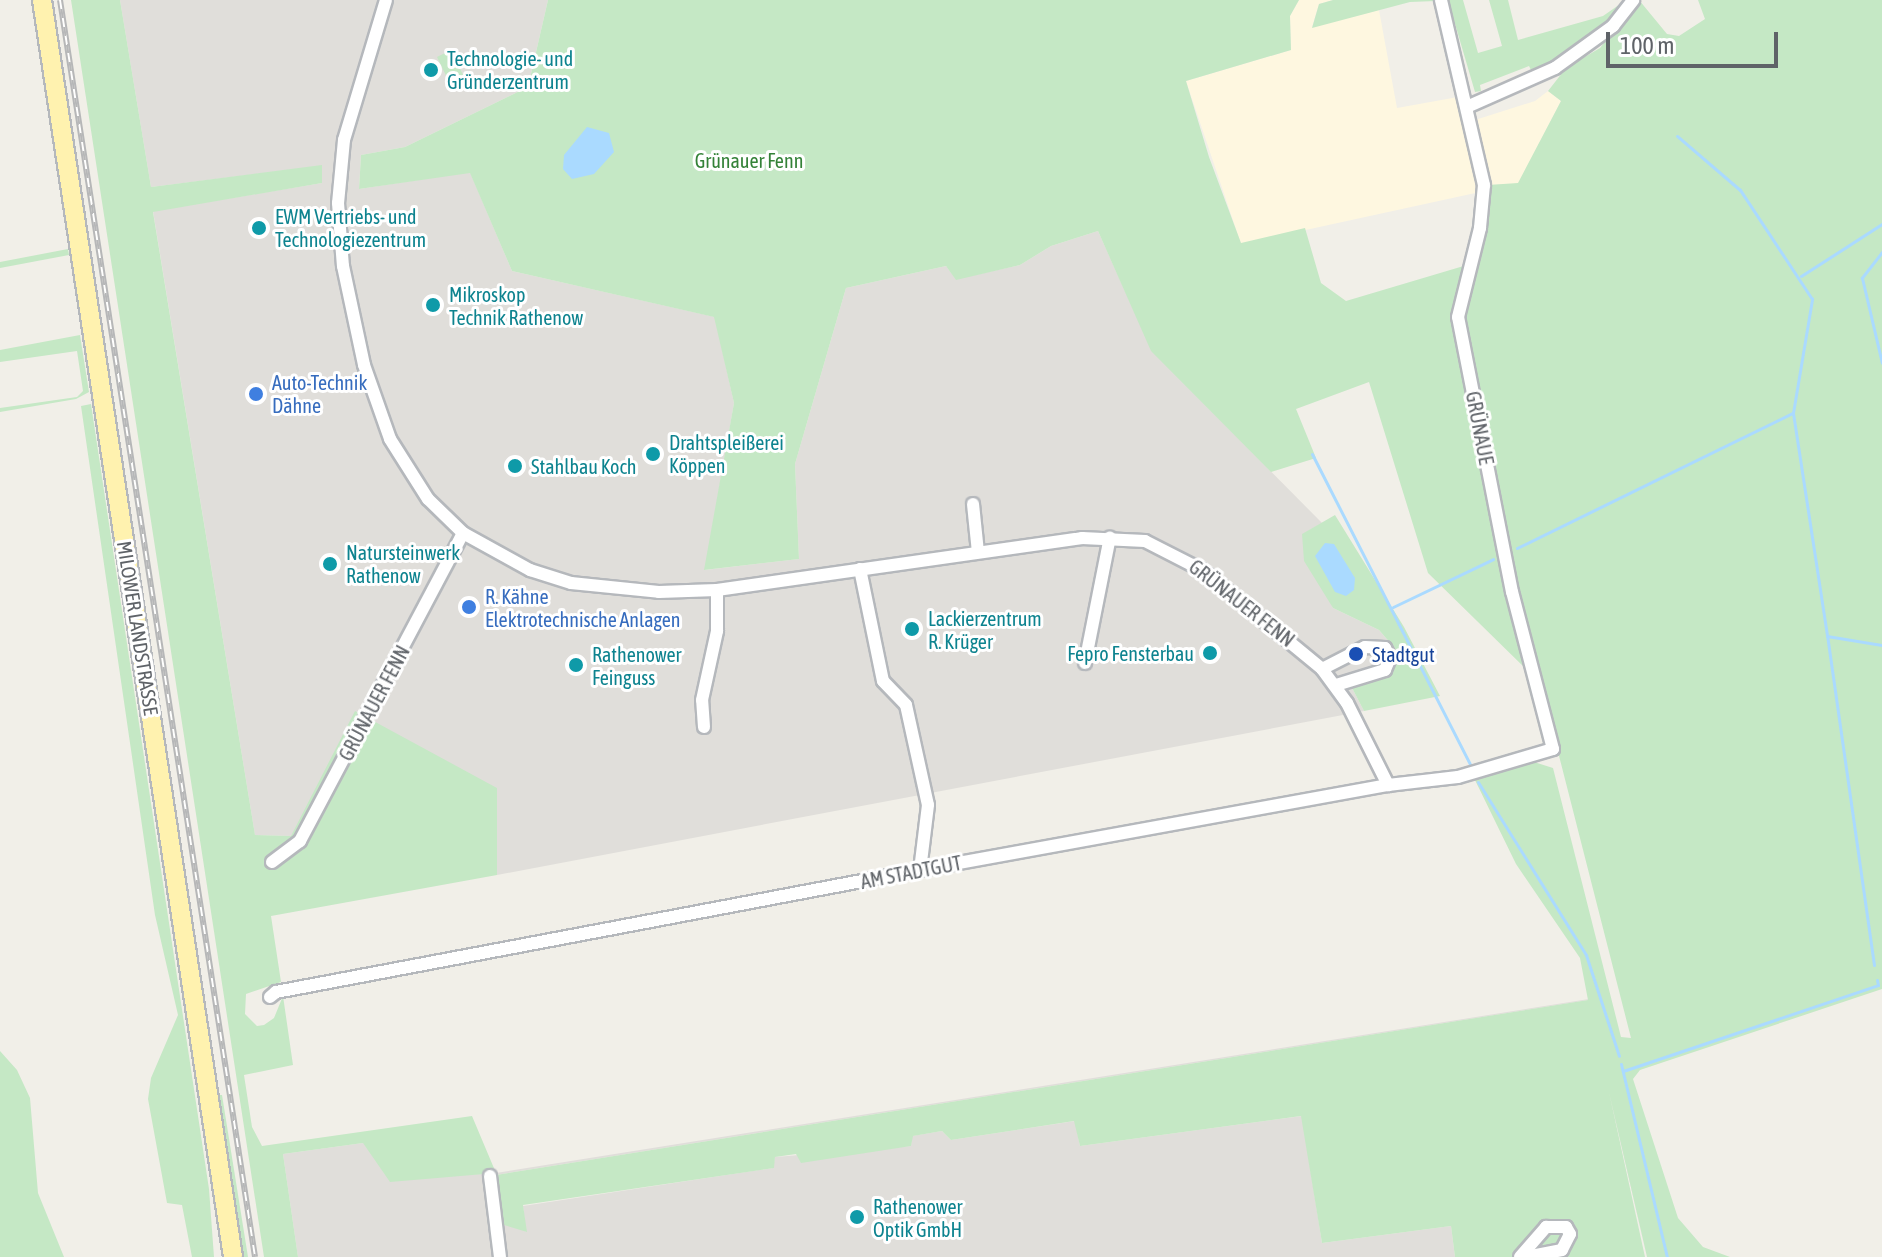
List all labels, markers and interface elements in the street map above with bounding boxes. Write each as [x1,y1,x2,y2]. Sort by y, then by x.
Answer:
scale bar [1610,16,1782,66]
text: 100 m [1620,32,1674,59]
place label: Technologie- und Gründerzentrum [447,46,573,93]
marker: Technologie- und Gründerzentrum [422,61,440,79]
park label: Grünauer Fenn [695,148,803,172]
place label: EWM Vertriebs- und Technologiezentrum [275,204,426,251]
marker: EWM Vertriebs- und Technologiezentrum [250,219,268,237]
place label: Mikroskop Technik Rathenow [449,282,583,329]
marker: Mikroskop Technik Rathenow [424,296,442,314]
place label: Auto-Technik Dähne [272,370,367,417]
marker: Auto-Technik Dähne [247,385,265,403]
street label: GRÜNAUE [1461,389,1499,467]
place label: Drahtspleißerei Köppen [669,430,784,477]
marker: Drahtspleißerei Köppen [644,445,662,463]
place label: Stahlbau Koch [531,454,637,478]
marker: Stahlbau Koch [506,457,524,475]
street label: MILOWER LANDSTRASSE [112,539,164,717]
place label: Natursteinwerk Rathenow [346,540,460,587]
street label: GRÜNAUER FENN [1184,554,1300,652]
marker: Natursteinwerk Rathenow [321,555,339,573]
place label: R. Kähne Elektrotechnische Anlagen [485,584,681,631]
marker: R. Kähne Elektrotechnische Anlagen [460,598,478,616]
place label: Lackierzentrum R. Krüger [928,606,1042,653]
marker: Lackierzentrum R. Krüger [903,620,921,638]
street label: GRÜNAUER FENN [334,641,414,765]
place label: Fepro Fensterbau [1067,641,1194,665]
place label: Rathenower Feinguss [592,642,681,689]
place label: Stadtgut [1372,642,1435,666]
marker: Fepro Fensterbau [1201,644,1219,662]
marker: Stadtgut [1347,645,1365,663]
marker: Rathenower Feinguss [567,656,585,674]
street label: AM STADTGUT [858,850,964,894]
place label: Rathenower Optik GmbH [873,1194,962,1241]
marker: Rathenower Optik GmbH [848,1208,866,1226]

